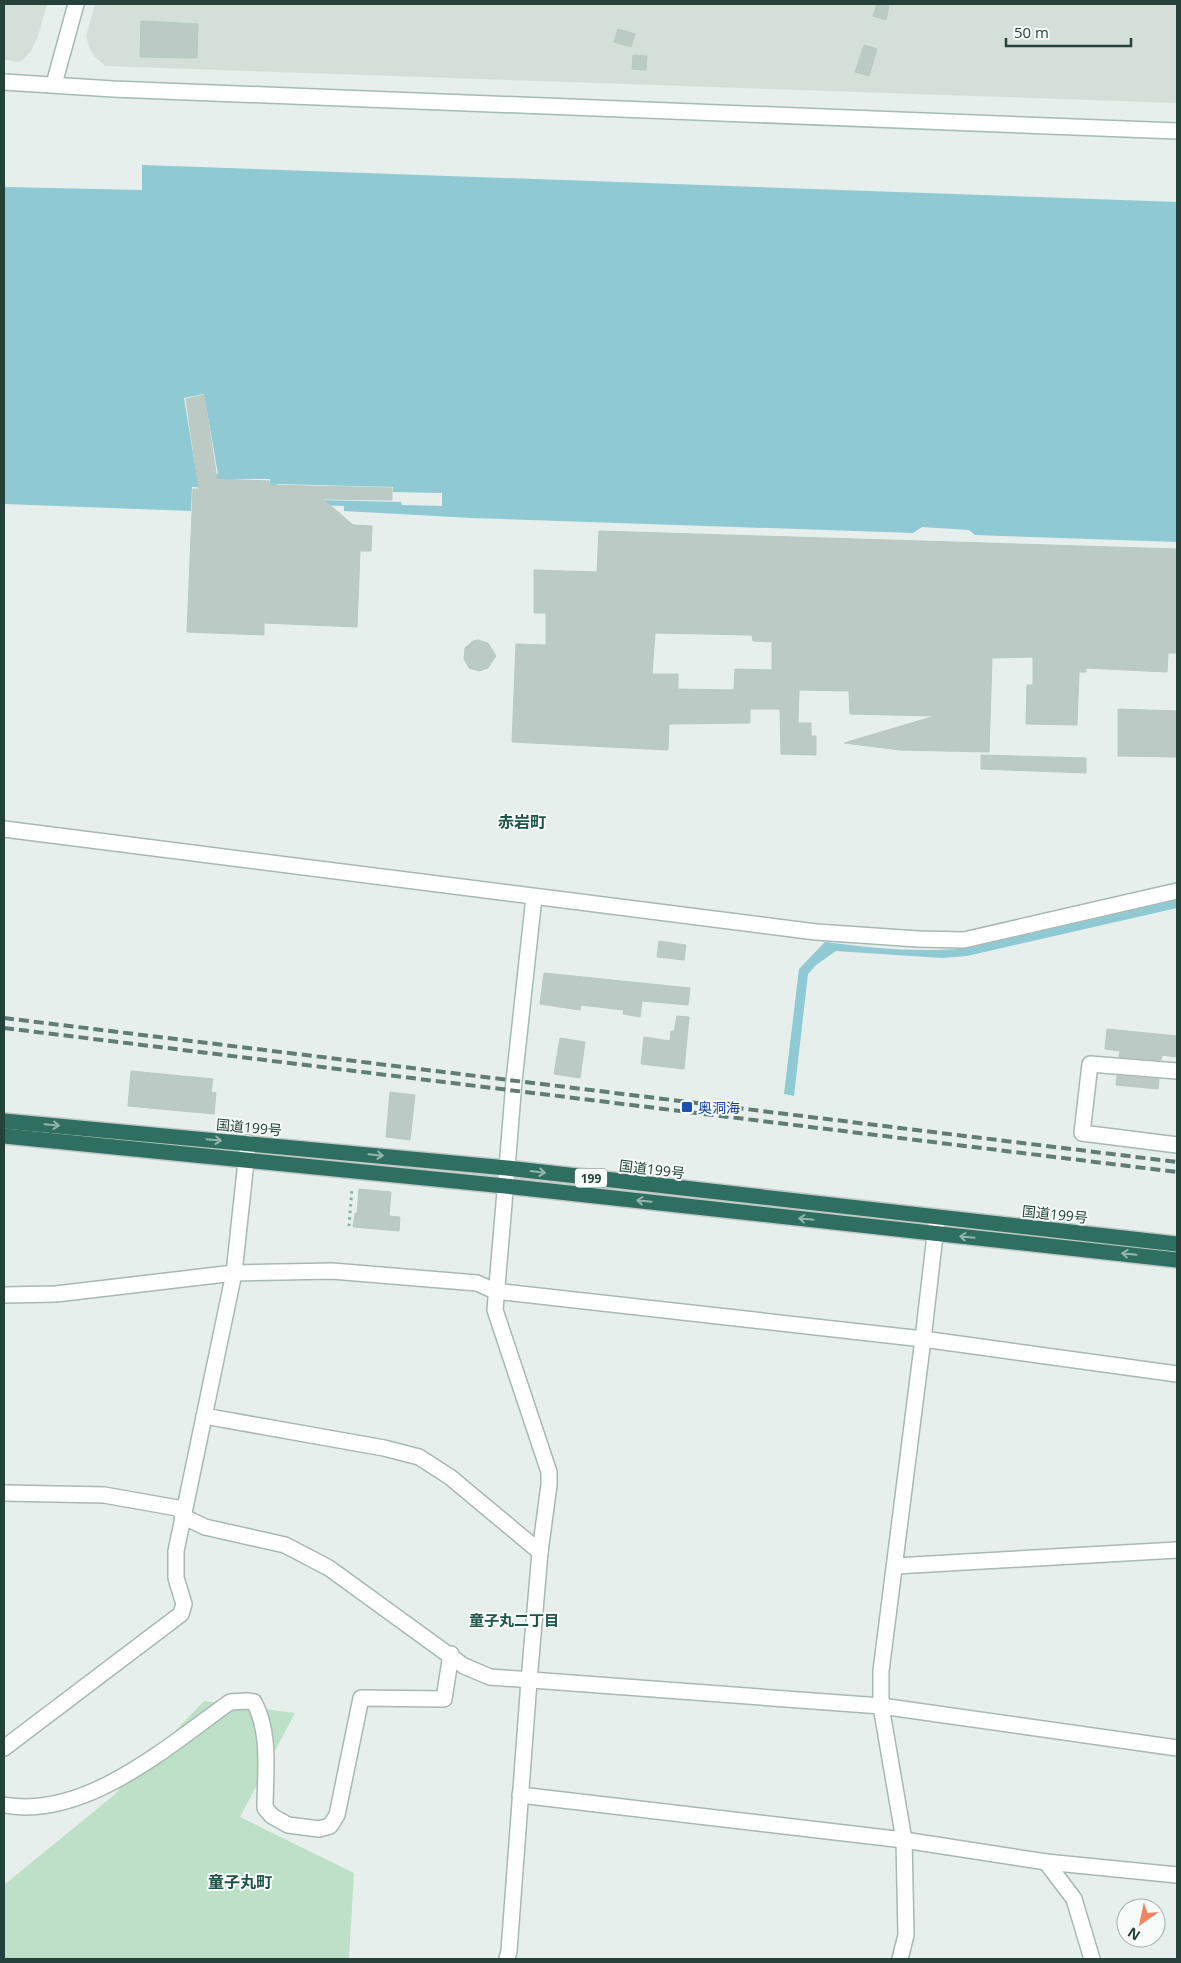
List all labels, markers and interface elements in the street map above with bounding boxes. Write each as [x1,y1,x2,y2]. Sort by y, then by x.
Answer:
scale bar [1006,15,1131,47]
text: 50 m [1014,22,1049,42]
district label: 赤岩町 [498,811,546,833]
place label: 奥洞海 [698,1098,740,1117]
marker: 奥洞海 [680,1100,694,1114]
street label: 国道199号 [215,1115,283,1139]
one-way arrow [44,1121,60,1130]
one-way arrow [206,1135,222,1145]
one-way arrow [368,1150,384,1160]
street label: 国道199号 [618,1156,686,1182]
one-way arrow [529,1167,545,1177]
road number: 199 [575,1168,607,1188]
one-way arrow [636,1196,652,1206]
street label: 国道199号 [1021,1201,1089,1227]
one-way arrow [798,1214,814,1224]
one-way arrow [960,1232,976,1242]
one-way arrow [1121,1250,1137,1259]
district label: 童子丸二丁目 [469,1610,559,1630]
district label: 童子丸町 [208,1871,272,1893]
north arrow [1116,1898,1166,1948]
text: N [1124,1923,1144,1945]

